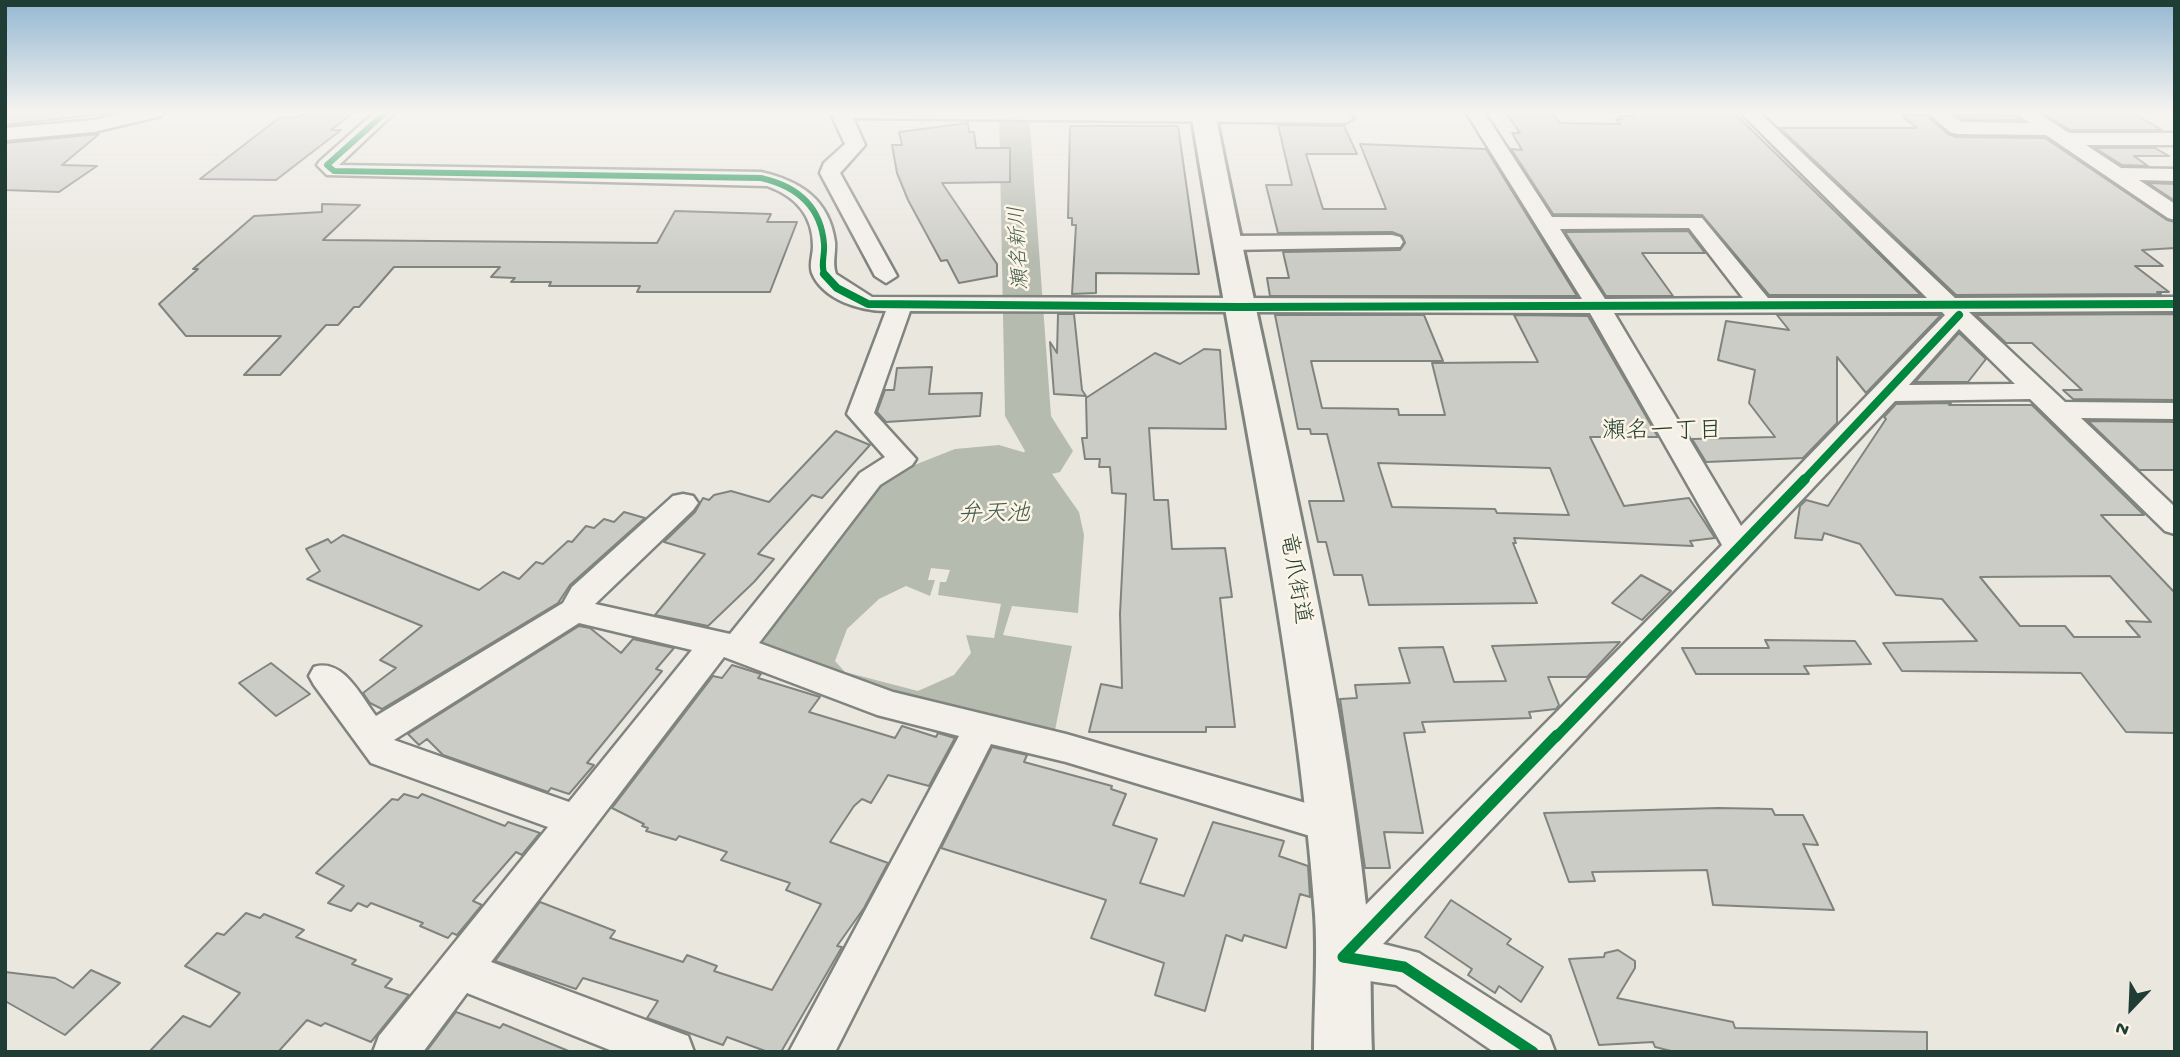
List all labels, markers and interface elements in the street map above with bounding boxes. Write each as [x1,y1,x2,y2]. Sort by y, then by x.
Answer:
water label: 瀬名新川 [1006,205,1036,291]
district label: 瀬名一丁目 [1602,419,1722,447]
water label: 弁天池 [958,502,1030,530]
street label: 竜爪街道 [1271,531,1315,627]
north arrow [2096,973,2166,1043]
text: N [2112,1015,2133,1041]

